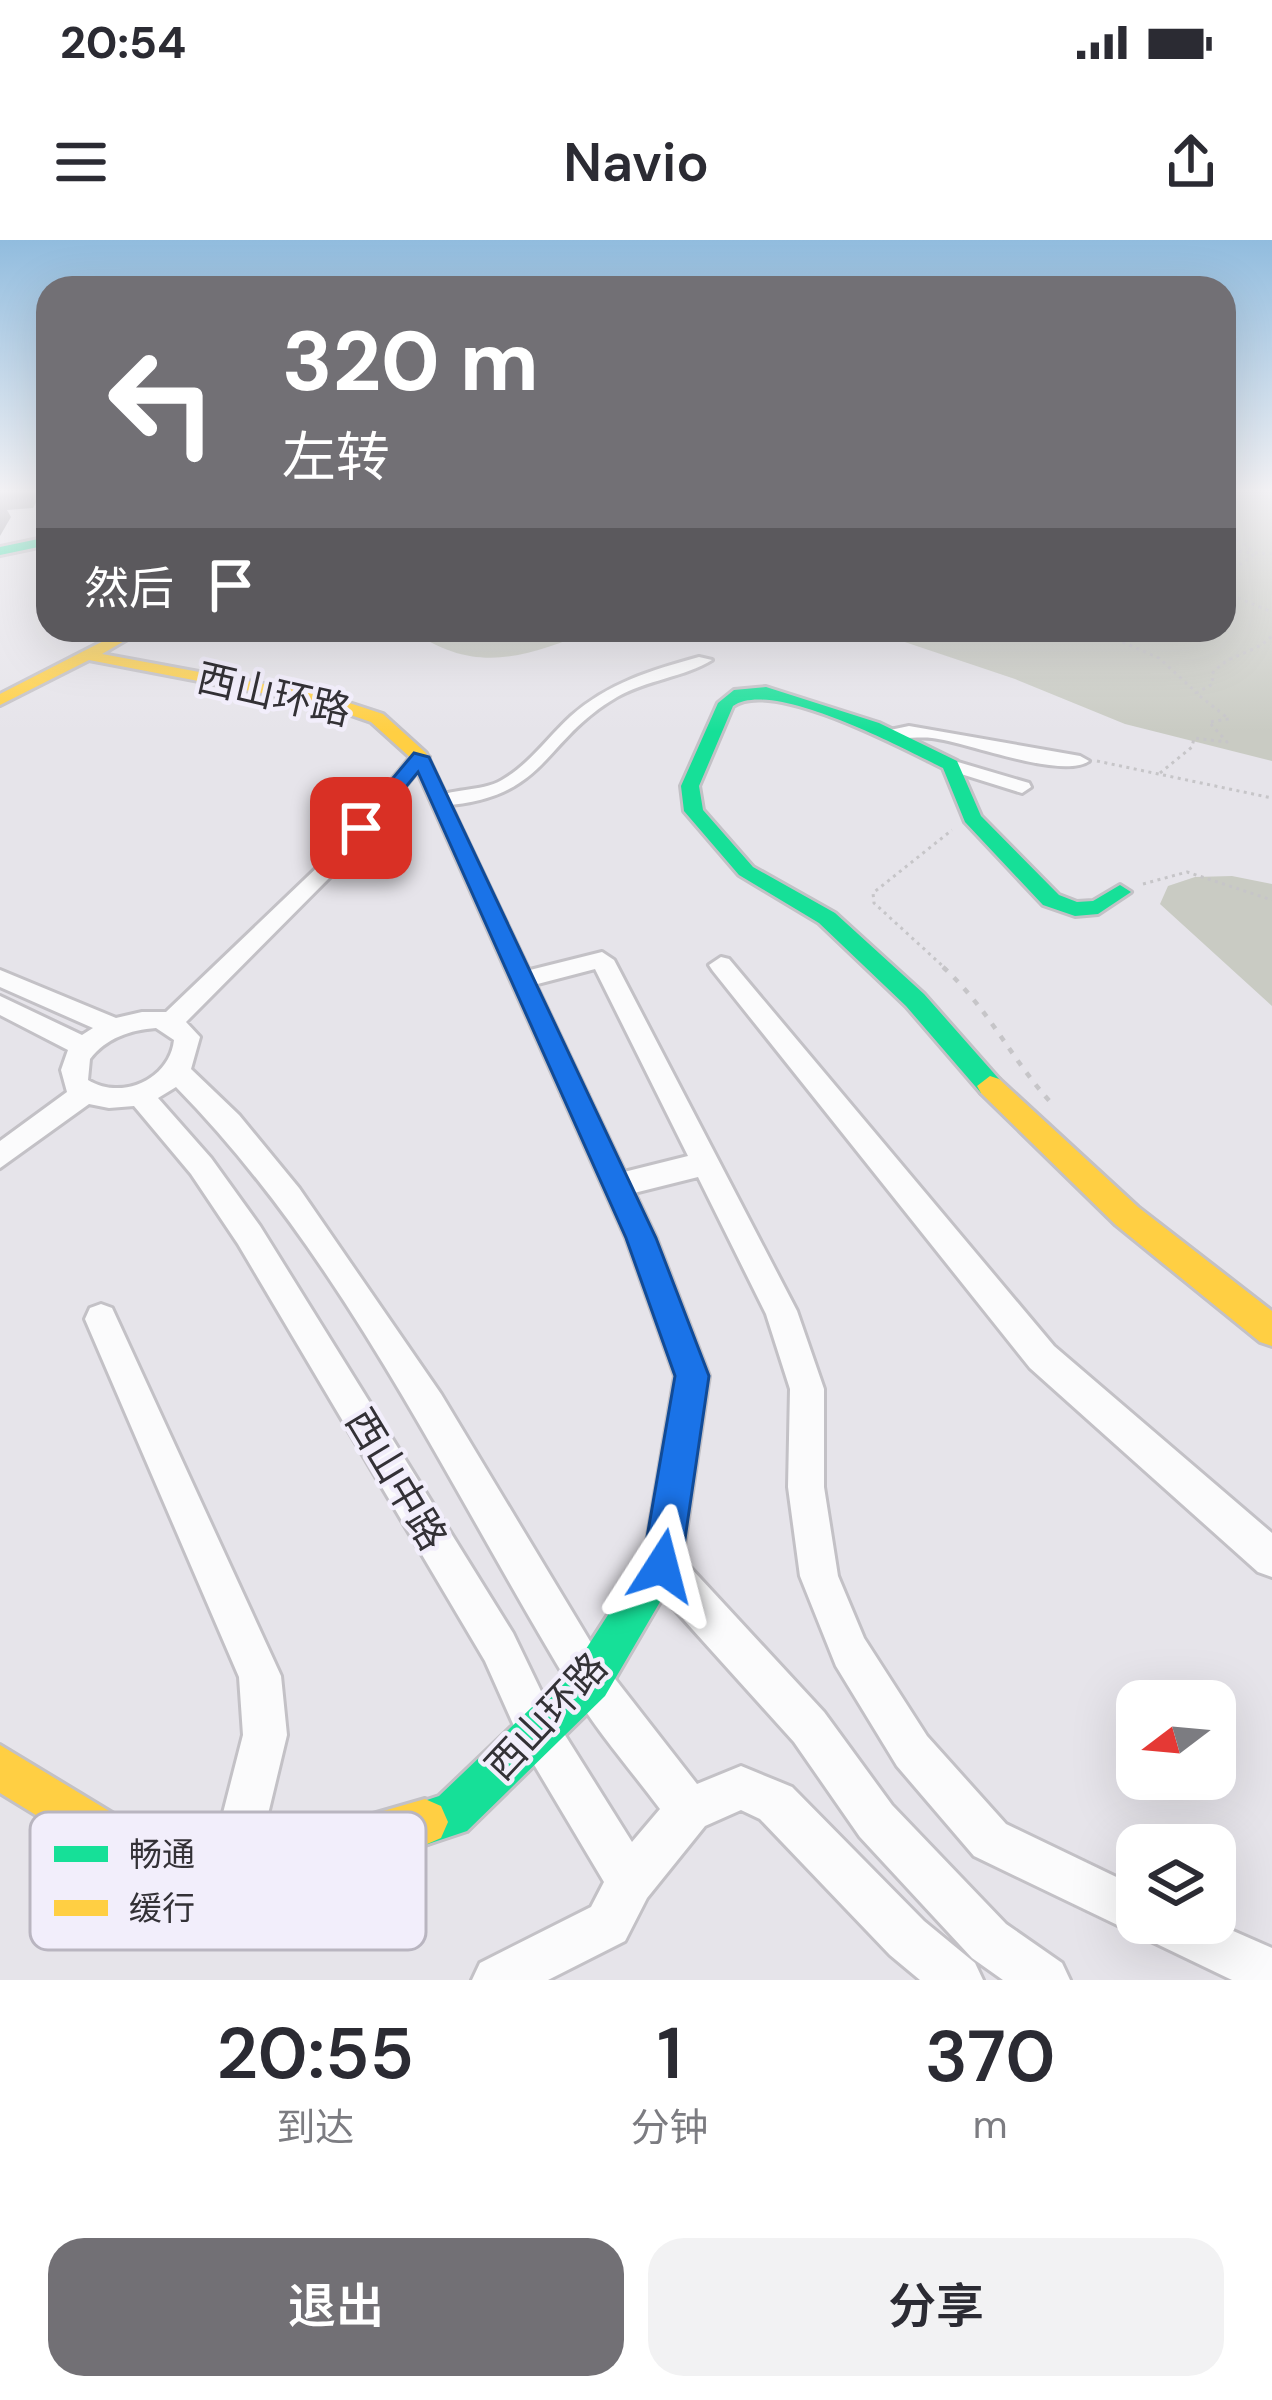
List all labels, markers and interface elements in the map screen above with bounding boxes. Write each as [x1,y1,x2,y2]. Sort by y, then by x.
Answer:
text: 20:54 [60,13,186,72]
text: Navio [563,127,709,198]
icon: menu [48,129,114,195]
icon: share [1158,129,1224,195]
text: 320 m [282,307,539,416]
icon: left [84,324,240,480]
text: 左转 [282,422,390,493]
icon: arrive [198,552,264,618]
text: 然后 [84,559,174,618]
street label: 西山环路 [192,652,356,737]
pin [310,777,412,879]
icon: arrive [328,795,394,861]
street label: 西山中路 [335,1399,459,1559]
position arrow [599,1503,725,1629]
street label: 西山环路 [475,1642,618,1791]
north arrow [1116,1680,1236,1800]
map controls [1116,1680,1236,1944]
legend [30,1812,426,1950]
button: layers [1116,1824,1236,1944]
text: 畅通 [129,1833,195,1876]
text: 缓行 [129,1887,195,1930]
text: 20:55 [216,2007,414,2100]
text: 1 [657,2007,682,2100]
text: 370 [925,2010,1056,2103]
text: m [973,2099,1008,2150]
text: 到达 [276,2102,354,2153]
text: 分钟 [630,2102,708,2153]
button: 退出 [48,2238,624,2376]
button: 分享 [648,2238,1224,2376]

